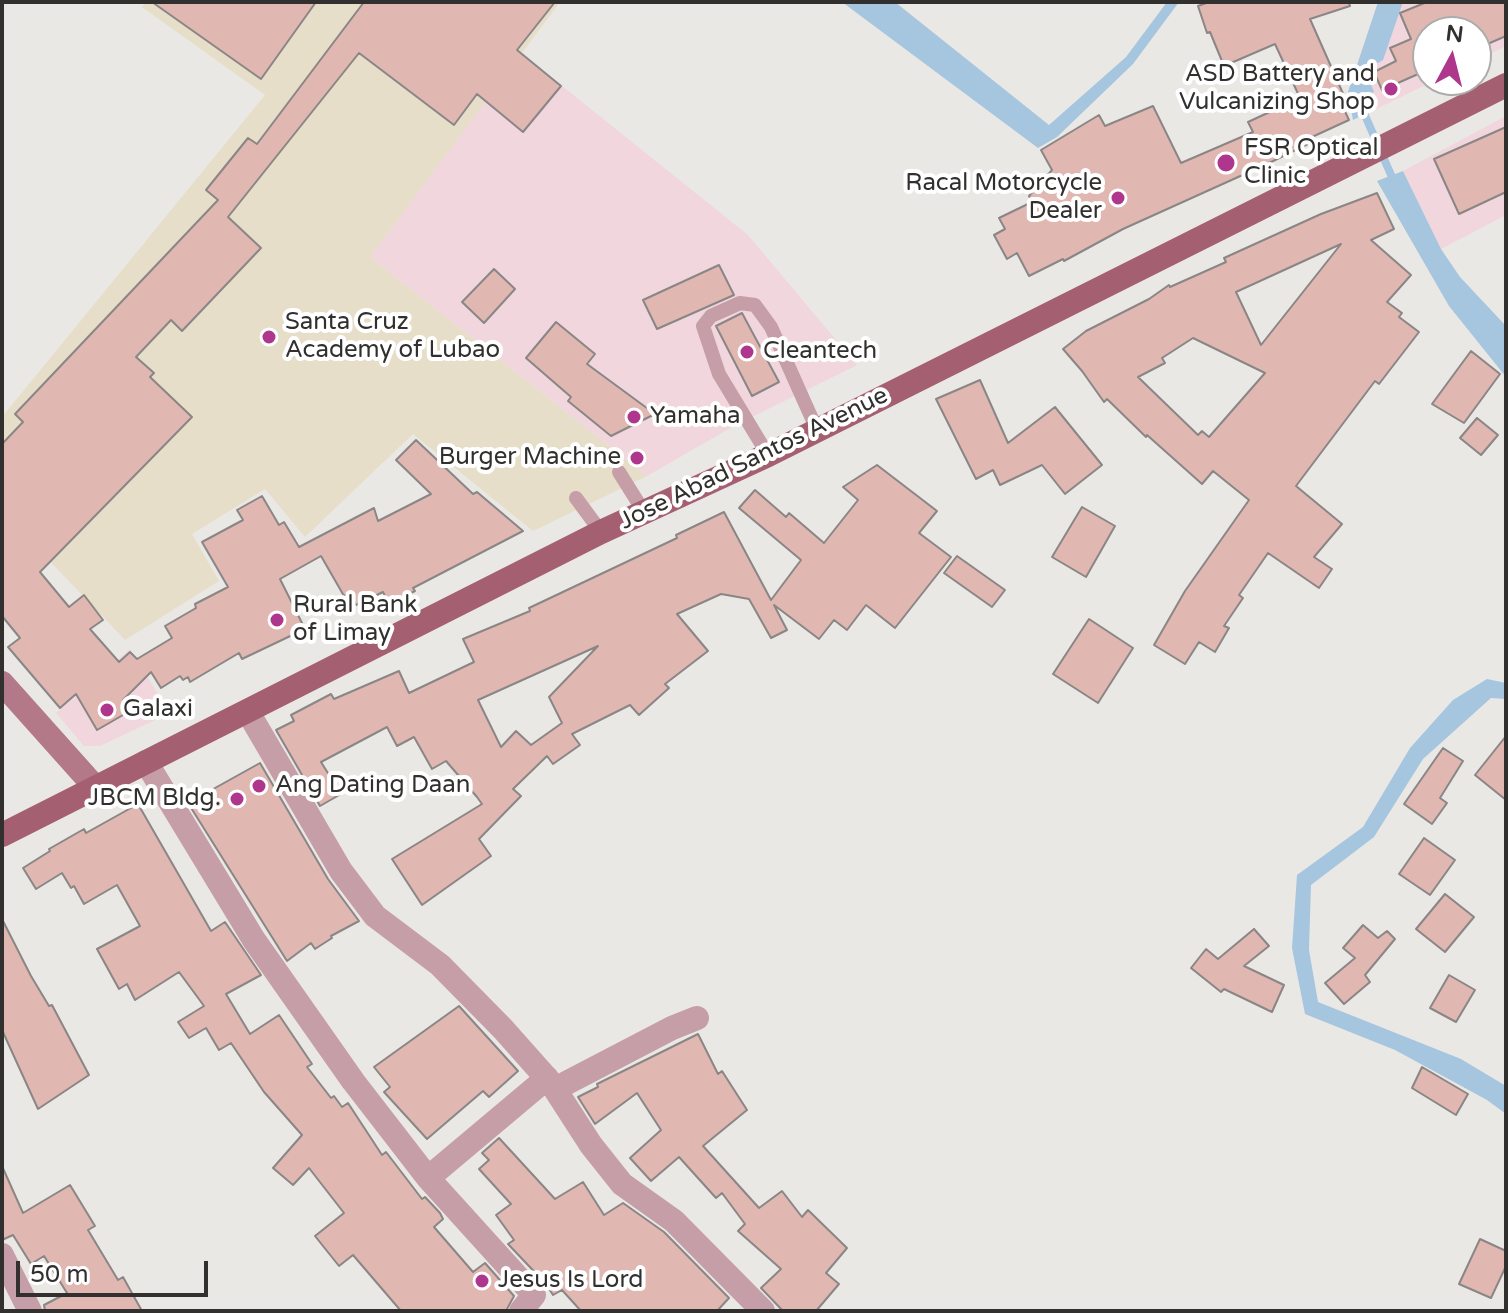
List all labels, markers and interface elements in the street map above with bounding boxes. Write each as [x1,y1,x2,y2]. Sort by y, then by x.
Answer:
north arrow [1412,16,1492,96]
text: N [1444,20,1465,48]
place label: ASD Battery and Vulcanizing Shop [1179,61,1375,117]
marker: ASD Battery and Vulcanizing Shop [1382,80,1400,98]
place label: FSR Optical Clinic [1244,135,1378,191]
marker: FSR Optical Clinic [1215,152,1237,174]
place label: Racal Motorcycle Dealer [905,170,1102,226]
marker: Racal Motorcycle Dealer [1109,189,1127,207]
place label: Santa Cruz Academy of Lubao [285,309,500,365]
marker: Santa Cruz Academy of Lubao [260,328,278,346]
place label: Cleantech [763,338,877,366]
marker: Cleantech [738,343,756,361]
street label: Jose Abad Santos Avenue [615,381,893,537]
place label: Yamaha [650,403,741,431]
marker: Yamaha [625,408,643,426]
place label: Burger Machine [439,444,621,472]
marker: Burger Machine [628,449,646,467]
place label: Rural Bank of Limay [293,592,417,648]
marker: Rural Bank of Limay [268,611,286,629]
place label: Galaxi [123,696,193,724]
marker: Galaxi [98,701,116,719]
place label: Ang Dating Daan [275,772,470,800]
marker: Ang Dating Daan [250,777,268,795]
place label: JBCM Bldg. [88,785,221,813]
marker: JBCM Bldg. [228,790,246,808]
scale bar [20,1245,212,1295]
text: 50 m [30,1260,88,1289]
place label: Jesus Is Lord [498,1267,643,1295]
marker: Jesus Is Lord [473,1272,491,1290]

